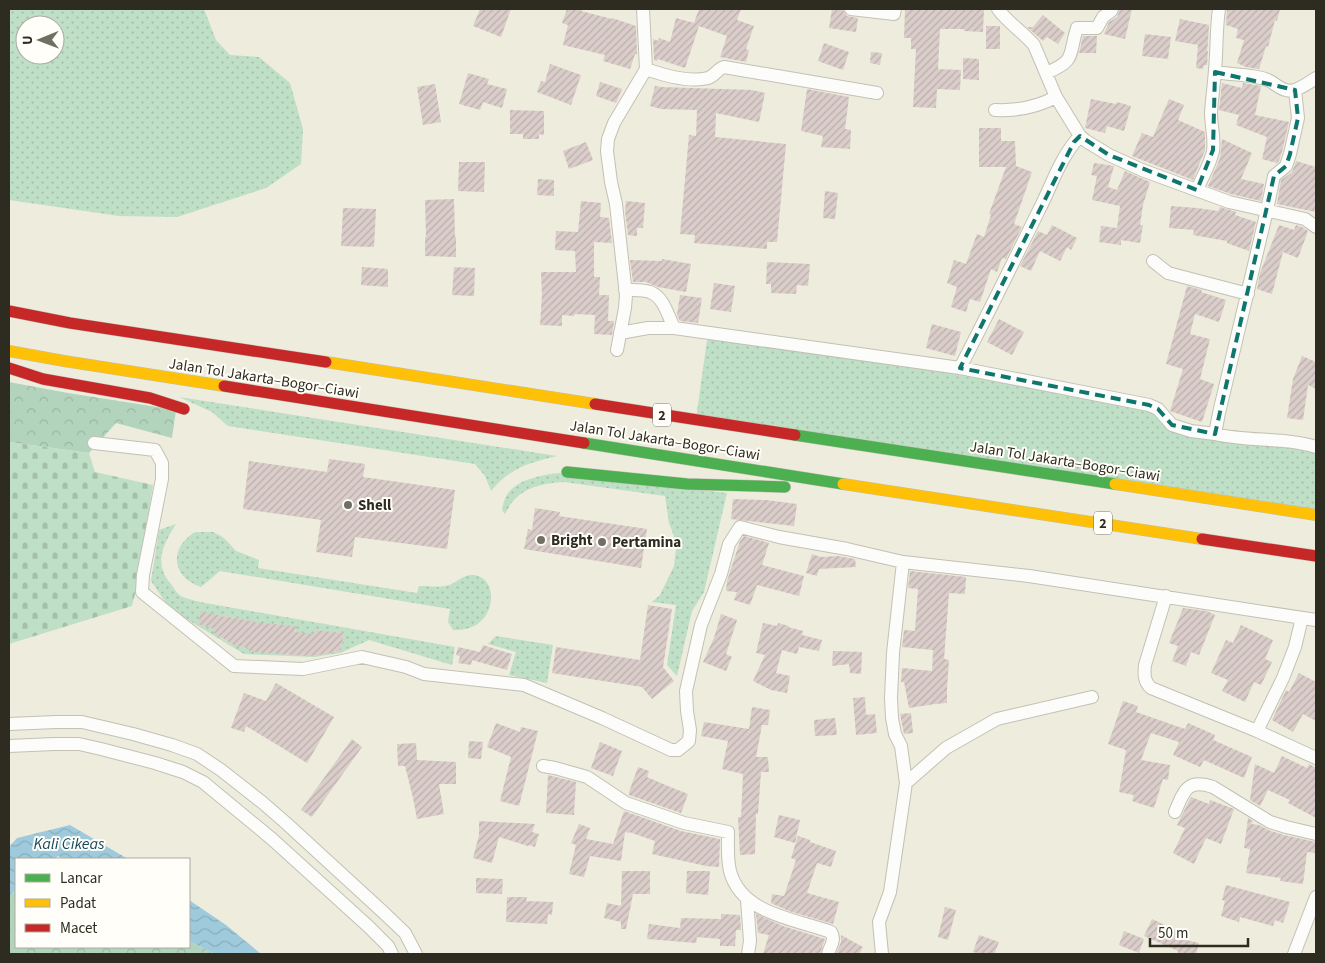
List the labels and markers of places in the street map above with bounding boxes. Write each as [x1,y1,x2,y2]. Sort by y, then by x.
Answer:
place label: Shell [358,495,392,516]
marker: Shell [342,499,354,511]
place label: Bright [551,530,593,551]
place label: Pertamina [612,532,681,553]
marker: Bright [535,534,547,546]
marker: Pertamina [596,536,608,548]

